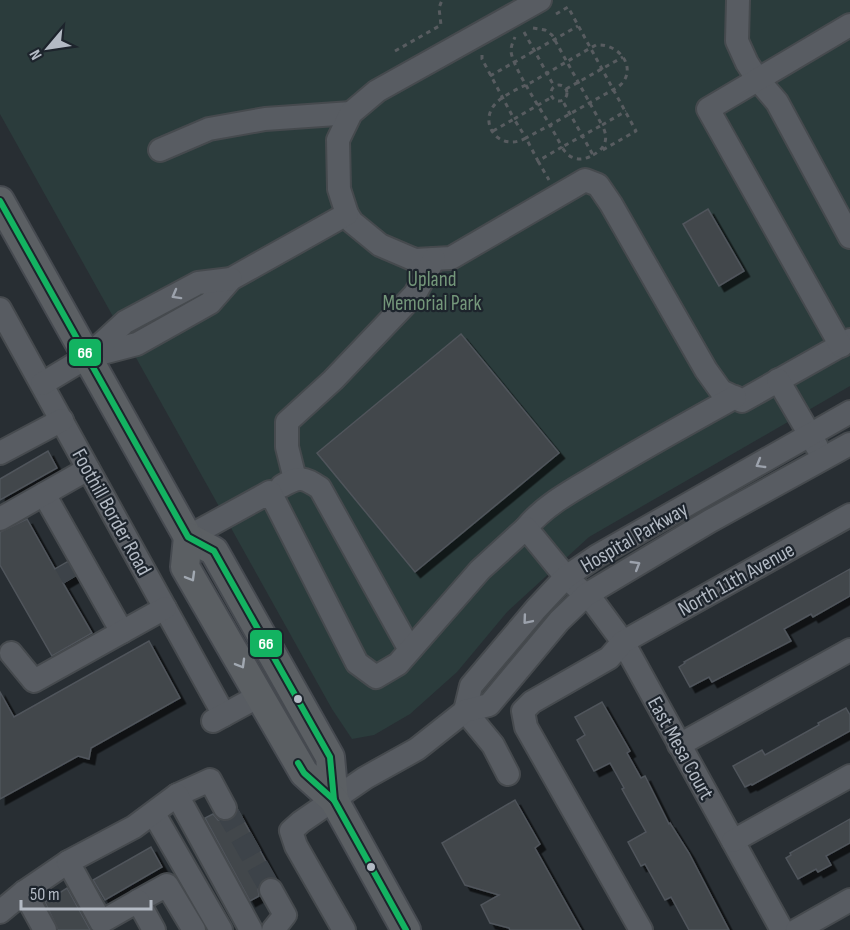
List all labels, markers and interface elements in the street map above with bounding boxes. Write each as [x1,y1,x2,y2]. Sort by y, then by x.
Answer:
north arrow [18,18,78,78]
text: N [26,46,47,63]
park label: Upland Memorial Park [382,267,482,316]
one-way arrow [171,288,182,299]
line badge: 66 [68,338,102,367]
text: 66 [77,344,93,363]
street label: Foothill Border Road [66,445,157,580]
one-way arrow [756,457,766,468]
street label: Hospital Parkway [576,497,692,578]
street label: North 11th Avenue [674,537,799,622]
one-way arrow [630,561,640,573]
one-way arrow [184,571,195,581]
one-way arrow [523,613,534,624]
line badge: 66 [249,629,283,658]
text: 66 [258,635,274,654]
one-way arrow [233,658,245,668]
street label: East Mesa Court [642,692,719,804]
unlabelled marker [292,693,304,705]
unlabelled marker [365,861,377,873]
scale bar [21,873,152,911]
text: 50 m [30,884,60,905]

